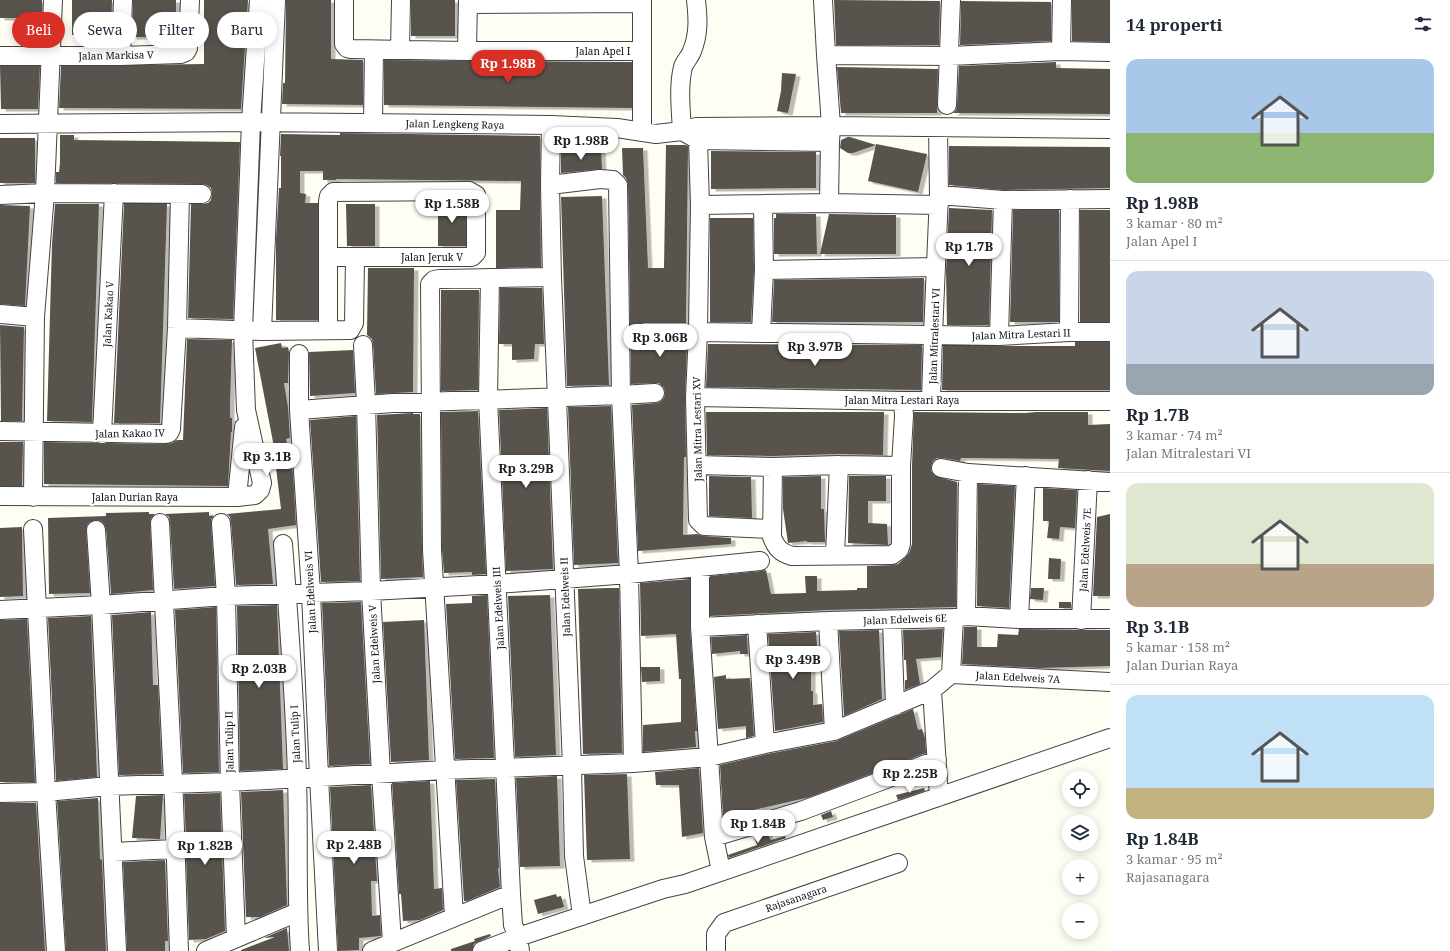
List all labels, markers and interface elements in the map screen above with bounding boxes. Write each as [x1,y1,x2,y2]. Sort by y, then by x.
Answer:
chip: Beli [12,12,65,48]
chip: Sewa [73,12,137,48]
chip: Filter [145,12,209,48]
chip: Baru [217,12,277,48]
text: 14 properti [1126,13,1222,36]
icon: filters [1412,13,1434,35]
street label: Jalan Apel I [575,44,631,58]
street label: Jalan Markisa V [77,47,154,63]
pin: Rp 1.98B [467,50,549,84]
text: Rp 1.98B [480,54,536,72]
icon: home [1244,85,1316,157]
street label: Jalan Lengkeng Raya [404,116,505,132]
pin: Rp 1.98B [540,127,622,161]
text: Rp 1.98B [553,131,609,149]
pin: Rp 1.58B [411,190,493,224]
text: Rp 1.98B [1126,191,1199,214]
text: Rp 1.58B [424,194,480,212]
text: 3 kamar · 80 m² [1126,214,1223,232]
text: Jalan Apel I [1126,232,1197,250]
pin: Rp 1.7B [932,233,1006,267]
text: Rp 1.7B [945,237,993,255]
street label: Jalan Jeruk V [400,250,463,264]
street label: Jalan Kakao V [99,280,117,348]
street label: Jalan Mitralestari VI [925,287,943,385]
icon: home [1244,297,1316,369]
pin: Rp 3.06B [619,324,701,358]
street label: Jalan Mitra Lestari II [970,325,1071,343]
text: Rp 3.06B [632,328,688,346]
pin: Rp 3.97B [774,333,856,367]
text: Rp 3.97B [787,337,843,355]
street label: Jalan Mitra Lestari XV [689,376,705,483]
street label: Jalan Mitra Lestari Raya [844,393,960,407]
text: Rp 1.7B [1126,403,1189,426]
street label: Jalan Kakao IV [94,425,165,441]
text: 3 kamar · 74 m² [1126,426,1223,444]
pin: Rp 3.1B [230,443,304,477]
text: Jalan Mitralestari VI [1126,444,1251,462]
text: Rp 3.1B [243,447,291,465]
pin: Rp 3.29B [485,455,567,489]
text: Rp 3.29B [498,459,554,477]
street label: Jalan Durian Raya [91,490,179,504]
street label: Jalan Edelweis 7E [1076,508,1094,593]
icon: home [1244,509,1316,581]
street label: Jalan Edelweis VI [301,550,319,635]
street label: Jalan Edelweis II [557,557,573,638]
street label: Jalan Edelweis III [489,566,507,651]
street label: Jalan Edelweis V [365,604,383,685]
street label: Jalan Edelweis 6E [862,611,947,627]
text: Rp 3.1B [1126,615,1189,638]
text: 5 kamar · 158 m² [1126,638,1230,656]
pin: Rp 3.49B [752,646,834,680]
text: Rp 3.49B [765,650,821,668]
pin: Rp 2.03B [218,655,300,689]
text: Jalan Durian Raya [1126,656,1238,674]
text: Rp 2.03B [231,659,287,677]
street label: Jalan Edelweis 7A [974,668,1062,686]
street label: Jalan Tulip I [286,704,304,764]
street label: Jalan Tulip II [221,711,237,774]
icon: home [1244,721,1316,793]
pin: Rp 2.25B [869,760,951,794]
text: Rp 2.25B [882,764,938,782]
map controls [1062,771,1098,939]
button: locate [1062,771,1098,807]
pin: Rp 1.84B [717,810,799,844]
text: Rp 1.84B [730,814,786,832]
button: layers [1062,815,1098,851]
text: Rp 1.84B [1126,827,1199,850]
pin: Rp 2.48B [313,831,395,865]
pin: Rp 1.82B [164,832,246,866]
text: Rp 2.48B [326,835,382,853]
text: Rp 1.82B [177,836,233,854]
text: 3 kamar · 95 m² [1126,850,1223,868]
button: + [1062,859,1098,895]
text: Rajasanagara [1126,868,1209,886]
street label: Rajasanagara [763,881,829,915]
button: − [1062,903,1098,939]

